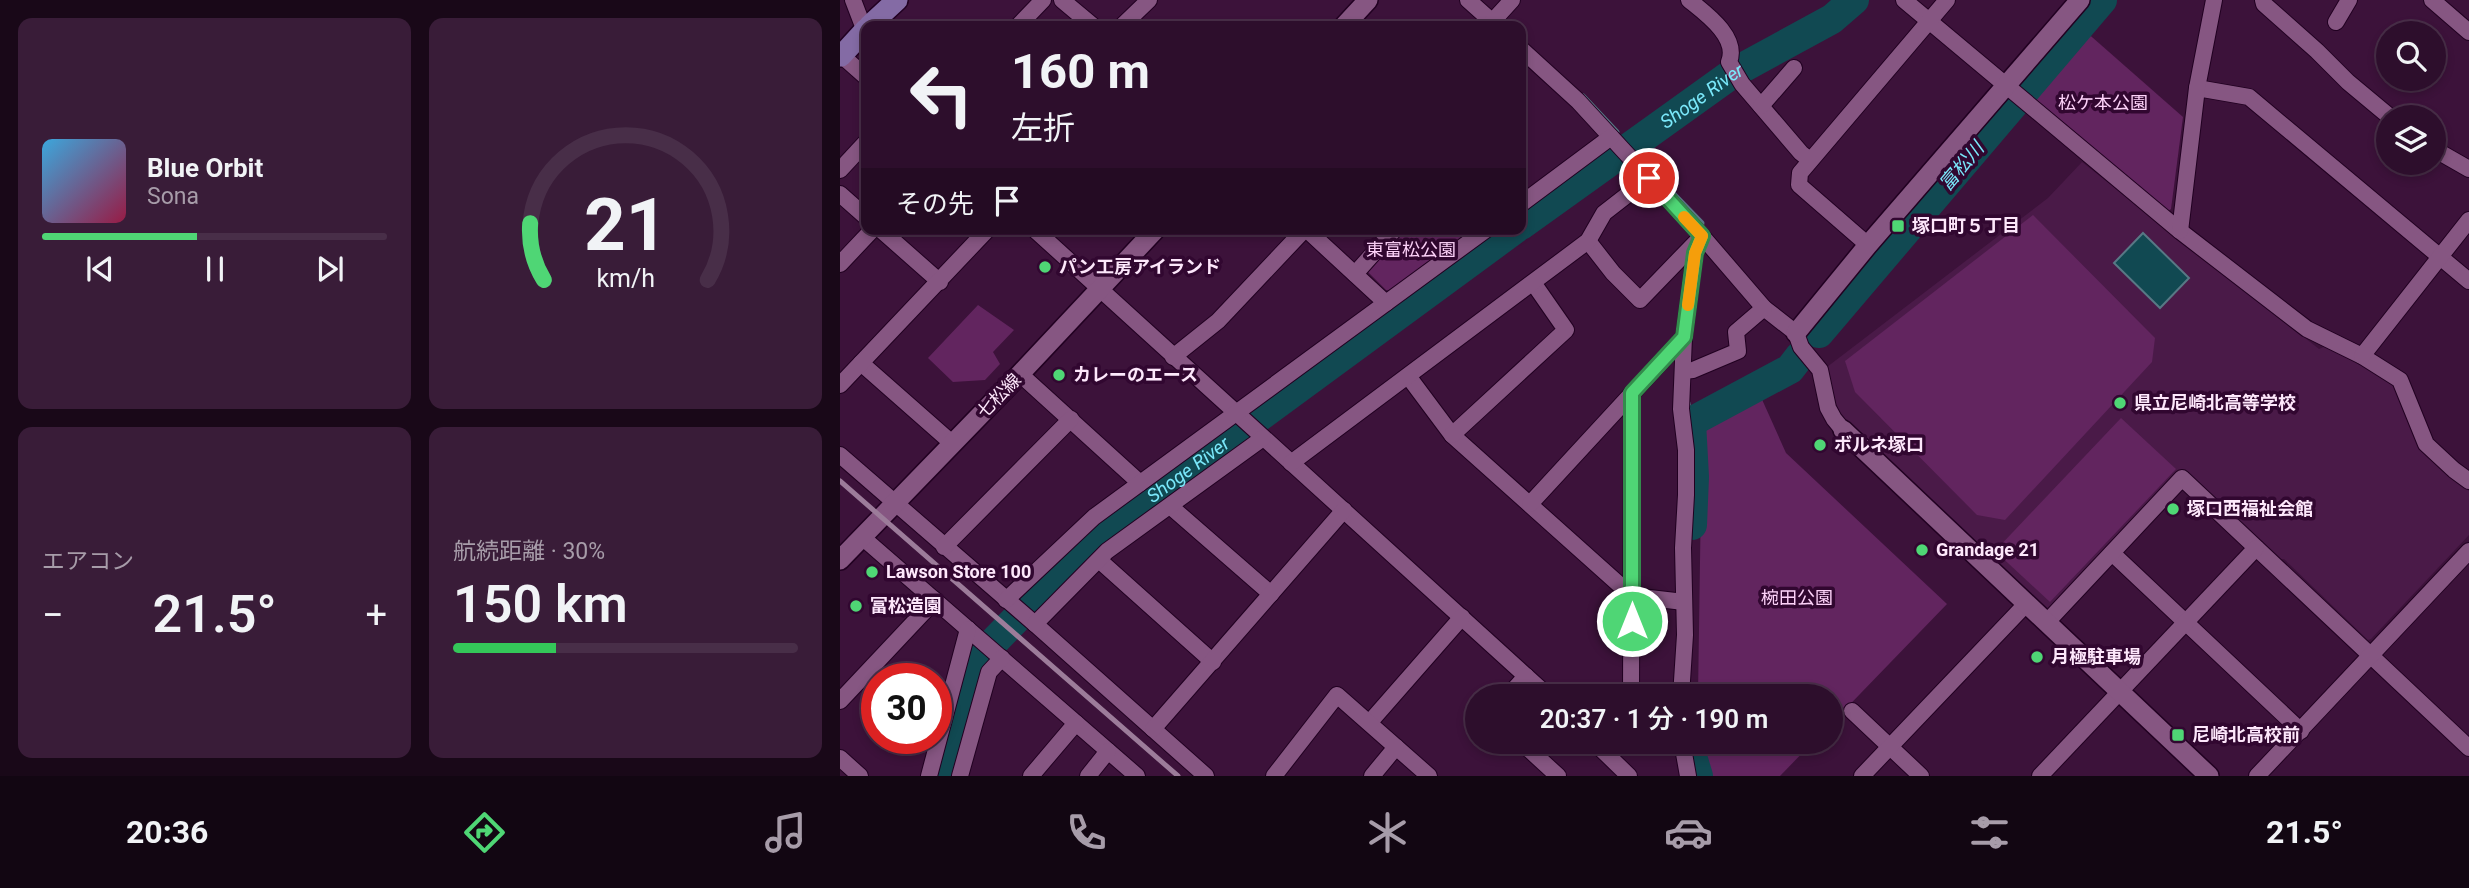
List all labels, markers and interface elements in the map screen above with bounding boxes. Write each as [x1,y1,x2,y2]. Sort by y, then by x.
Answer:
map controls [2376,21,2446,175]
button: search [2376,21,2446,91]
text: 160 m [1011,43,1150,100]
icon: left [896,49,987,140]
water label: Shoge River [1656,58,1748,134]
park label: 松ケ本公園 [2058,92,2148,113]
button: layers [2376,105,2446,175]
text: 左折 [1011,109,1075,147]
water label: 富松川 [1934,136,1990,196]
pin [1619,148,1679,208]
text: Blue Orbit [147,153,263,183]
icon: arrive [1630,159,1668,197]
text: 21 [584,182,667,268]
icon: arrive [988,182,1026,220]
text: Sona [147,183,199,210]
text: その先 [896,189,974,219]
place label: 塚口町５丁目 [1912,215,2020,236]
marker: 塚口町５丁目 [1890,218,1906,234]
park label: 東富松公園 [1366,239,1456,260]
icon: previous [81,250,119,288]
icon: pause [196,250,234,288]
icon: next [311,250,349,288]
place label: パン工房アイランド [1059,256,1221,277]
marker: パン工房アイランド [1037,259,1053,275]
text: km/h [596,264,655,293]
place label: カレーのエース [1073,364,1198,385]
marker: カレーのエース [1051,367,1067,383]
street label: 七松線 [972,369,1025,422]
place label: 県立尼崎北高等学校 [2134,392,2296,413]
marker: 県立尼崎北高等学校 [2112,395,2128,411]
water label: Shoge River [1142,431,1235,508]
place label: ボルネ塚口 [1834,434,1924,455]
marker: ボルネ塚口 [1812,437,1828,453]
place label: 塚口西福祉会館 [2187,498,2313,519]
marker: 塚口西福祉会館 [2165,501,2181,517]
text: 航続距離 · 30% [453,538,605,565]
place label: Grandage 21 [1936,539,2039,560]
marker: Grandage 21 [1914,542,1930,558]
text: エアコン [42,548,134,575]
place label: Lawson Store 100 [886,561,1031,582]
marker: Lawson Store 100 [864,564,880,580]
text: 150 km [453,574,628,635]
text: 21.5° [153,584,277,645]
position arrow [1595,584,1669,658]
park label: 椀田公園 [1761,587,1833,608]
text: − [42,593,64,637]
text: + [365,593,387,637]
place label: 富松造園 [870,595,942,616]
marker: 富松造園 [848,598,864,614]
place label: 月極駐車場 [2051,646,2141,667]
marker: 月極駐車場 [2029,649,2045,665]
speed limit sign: 30 [861,663,952,754]
text: 20:37 · 1 分 · 190 m [1540,704,1768,734]
place label: 尼崎北高校前 [2192,724,2300,745]
marker: 尼崎北高校前 [2170,727,2186,743]
icon: directions [460,808,509,857]
icon: music [761,808,810,857]
icon: phone [1062,808,1111,857]
icon: climate [1363,808,1412,857]
icon: car [1664,808,1713,857]
icon: filters [1965,808,2014,857]
text: 20:36 [126,813,208,851]
text: 21.5° [2266,813,2343,851]

